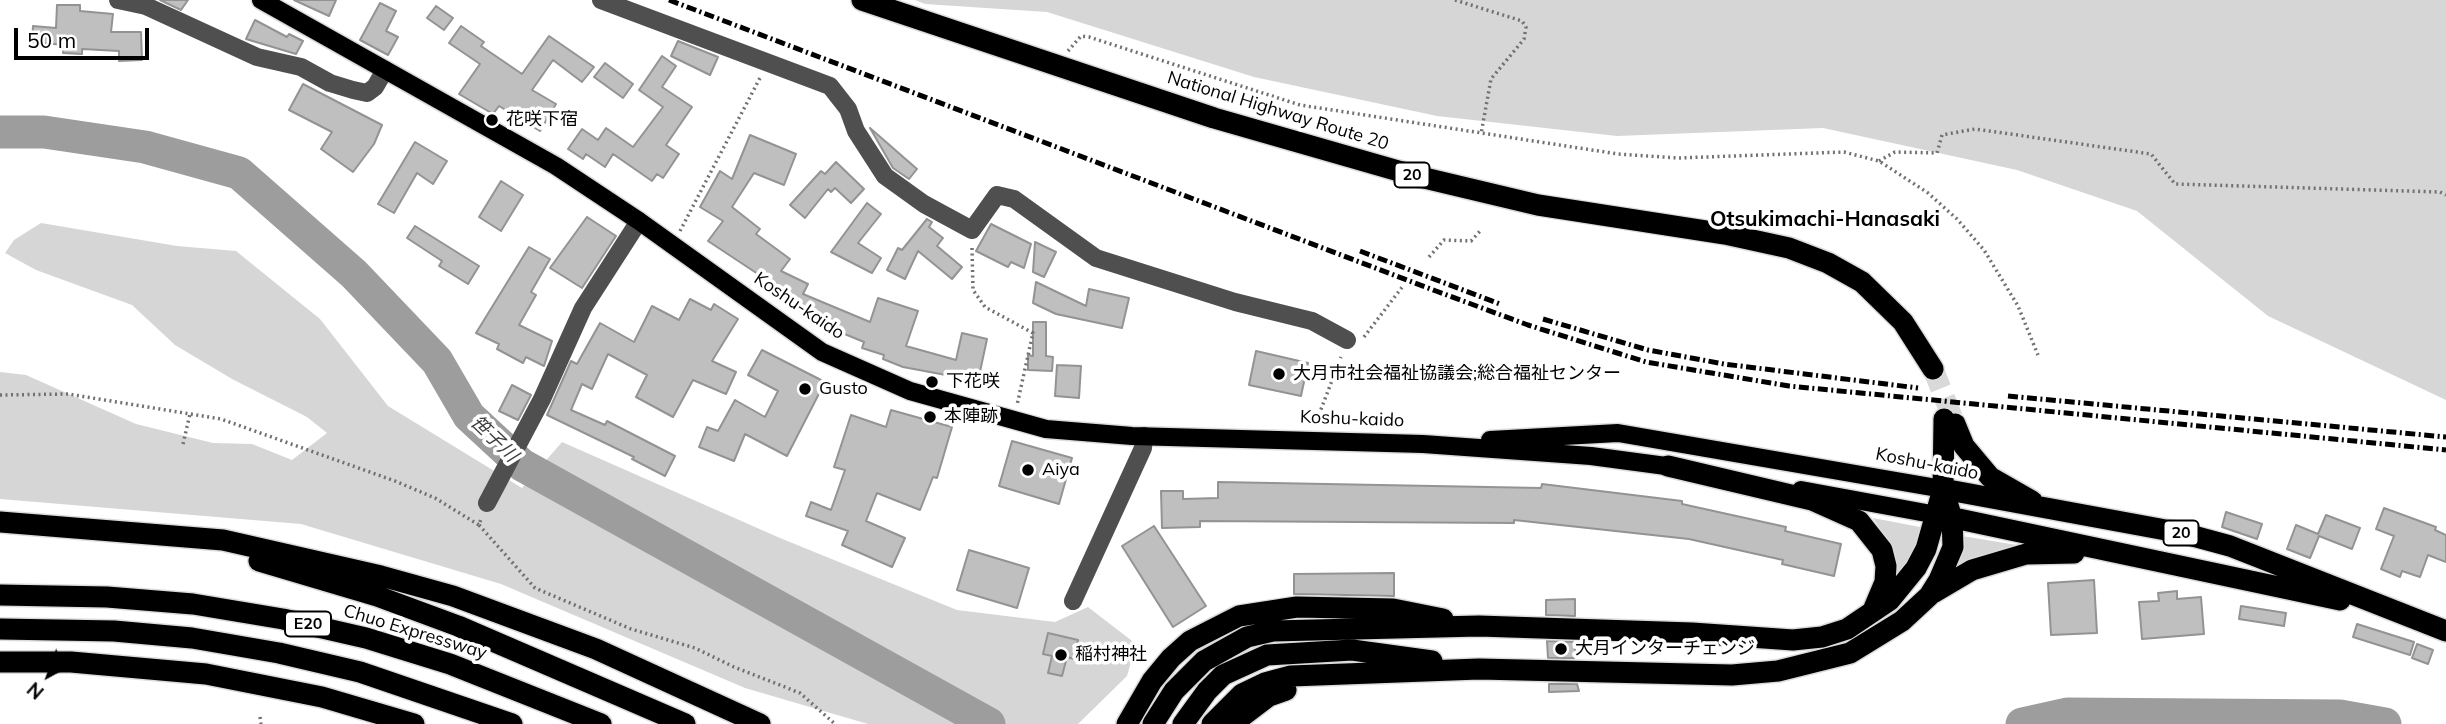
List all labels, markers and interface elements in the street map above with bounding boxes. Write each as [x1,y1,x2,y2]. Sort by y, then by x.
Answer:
scale bar [18,14,152,58]
text: 50 m [27,27,76,53]
street label: National Highway Route 20 [1165,67,1391,155]
place label: 花咲下宿 [506,109,578,131]
marker: 花咲下宿 [484,112,500,128]
road number: 20 [1394,162,1430,188]
district label: Otsukimachi-Hanasaki [1710,207,1940,233]
street label: Koshu-kaido [750,268,848,344]
place label: 大月市社会福祉協議会;総合福祉センター [1293,363,1621,385]
marker: 大月市社会福祉協議会;総合福祉センター [1271,366,1287,382]
place label: 下花咲 [946,371,1000,393]
marker: 下花咲 [924,374,940,390]
place label: Gusto [819,378,868,400]
marker: Gusto [797,381,813,397]
place label: 本陣跡 [944,406,998,428]
street label: Koshu-kaido [1299,406,1405,432]
marker: 本陣跡 [922,409,938,425]
water label: 笹子川 [466,411,522,467]
street label: Koshu-kaido [1874,443,1980,485]
place label: Aiya [1042,459,1080,481]
marker: Aiya [1020,462,1036,478]
road number: 20 [2164,520,2198,546]
street label: Chuo Expressway [341,600,489,664]
road number: E20 [285,611,331,636]
place label: 大月インターチェンジ [1575,638,1755,660]
north arrow [14,640,84,710]
marker: 大月インターチェンジ [1553,641,1569,657]
place label: 稲村神社 [1075,644,1147,666]
marker: 稲村神社 [1053,647,1069,663]
text: N [22,677,49,705]

